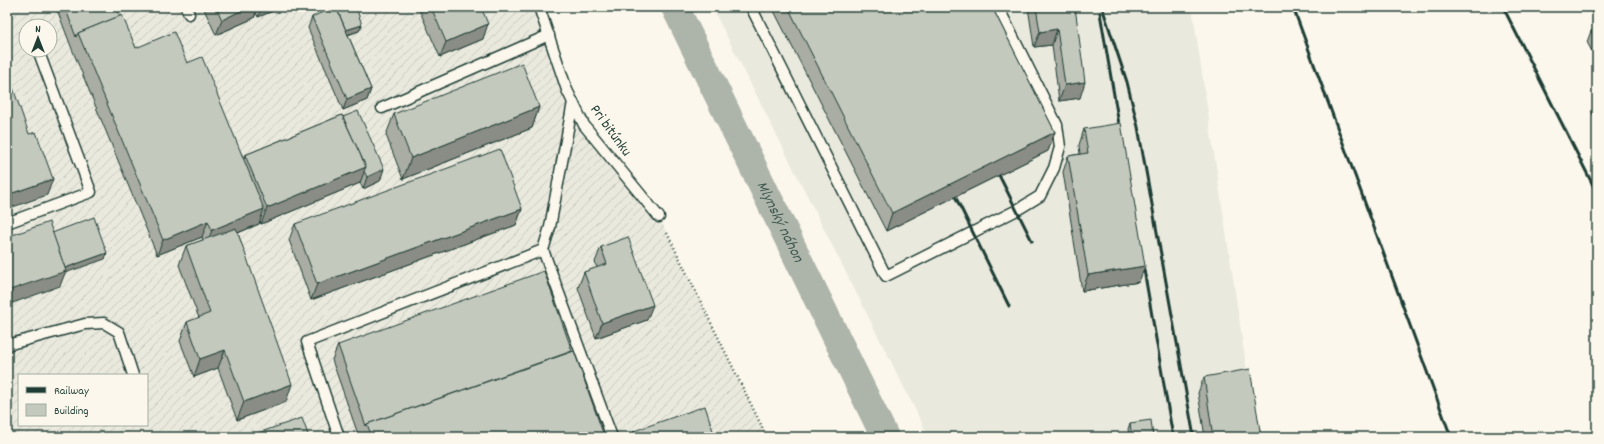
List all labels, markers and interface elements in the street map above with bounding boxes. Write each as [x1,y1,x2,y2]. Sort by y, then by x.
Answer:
north arrow [18,18,58,58]
text: N [35,22,41,38]
street label: Pri bitúnku [584,101,636,161]
water label: Mlynský náhon [750,177,810,267]
legend [18,374,148,426]
text: Railway [54,383,90,400]
text: Building [54,403,89,420]

